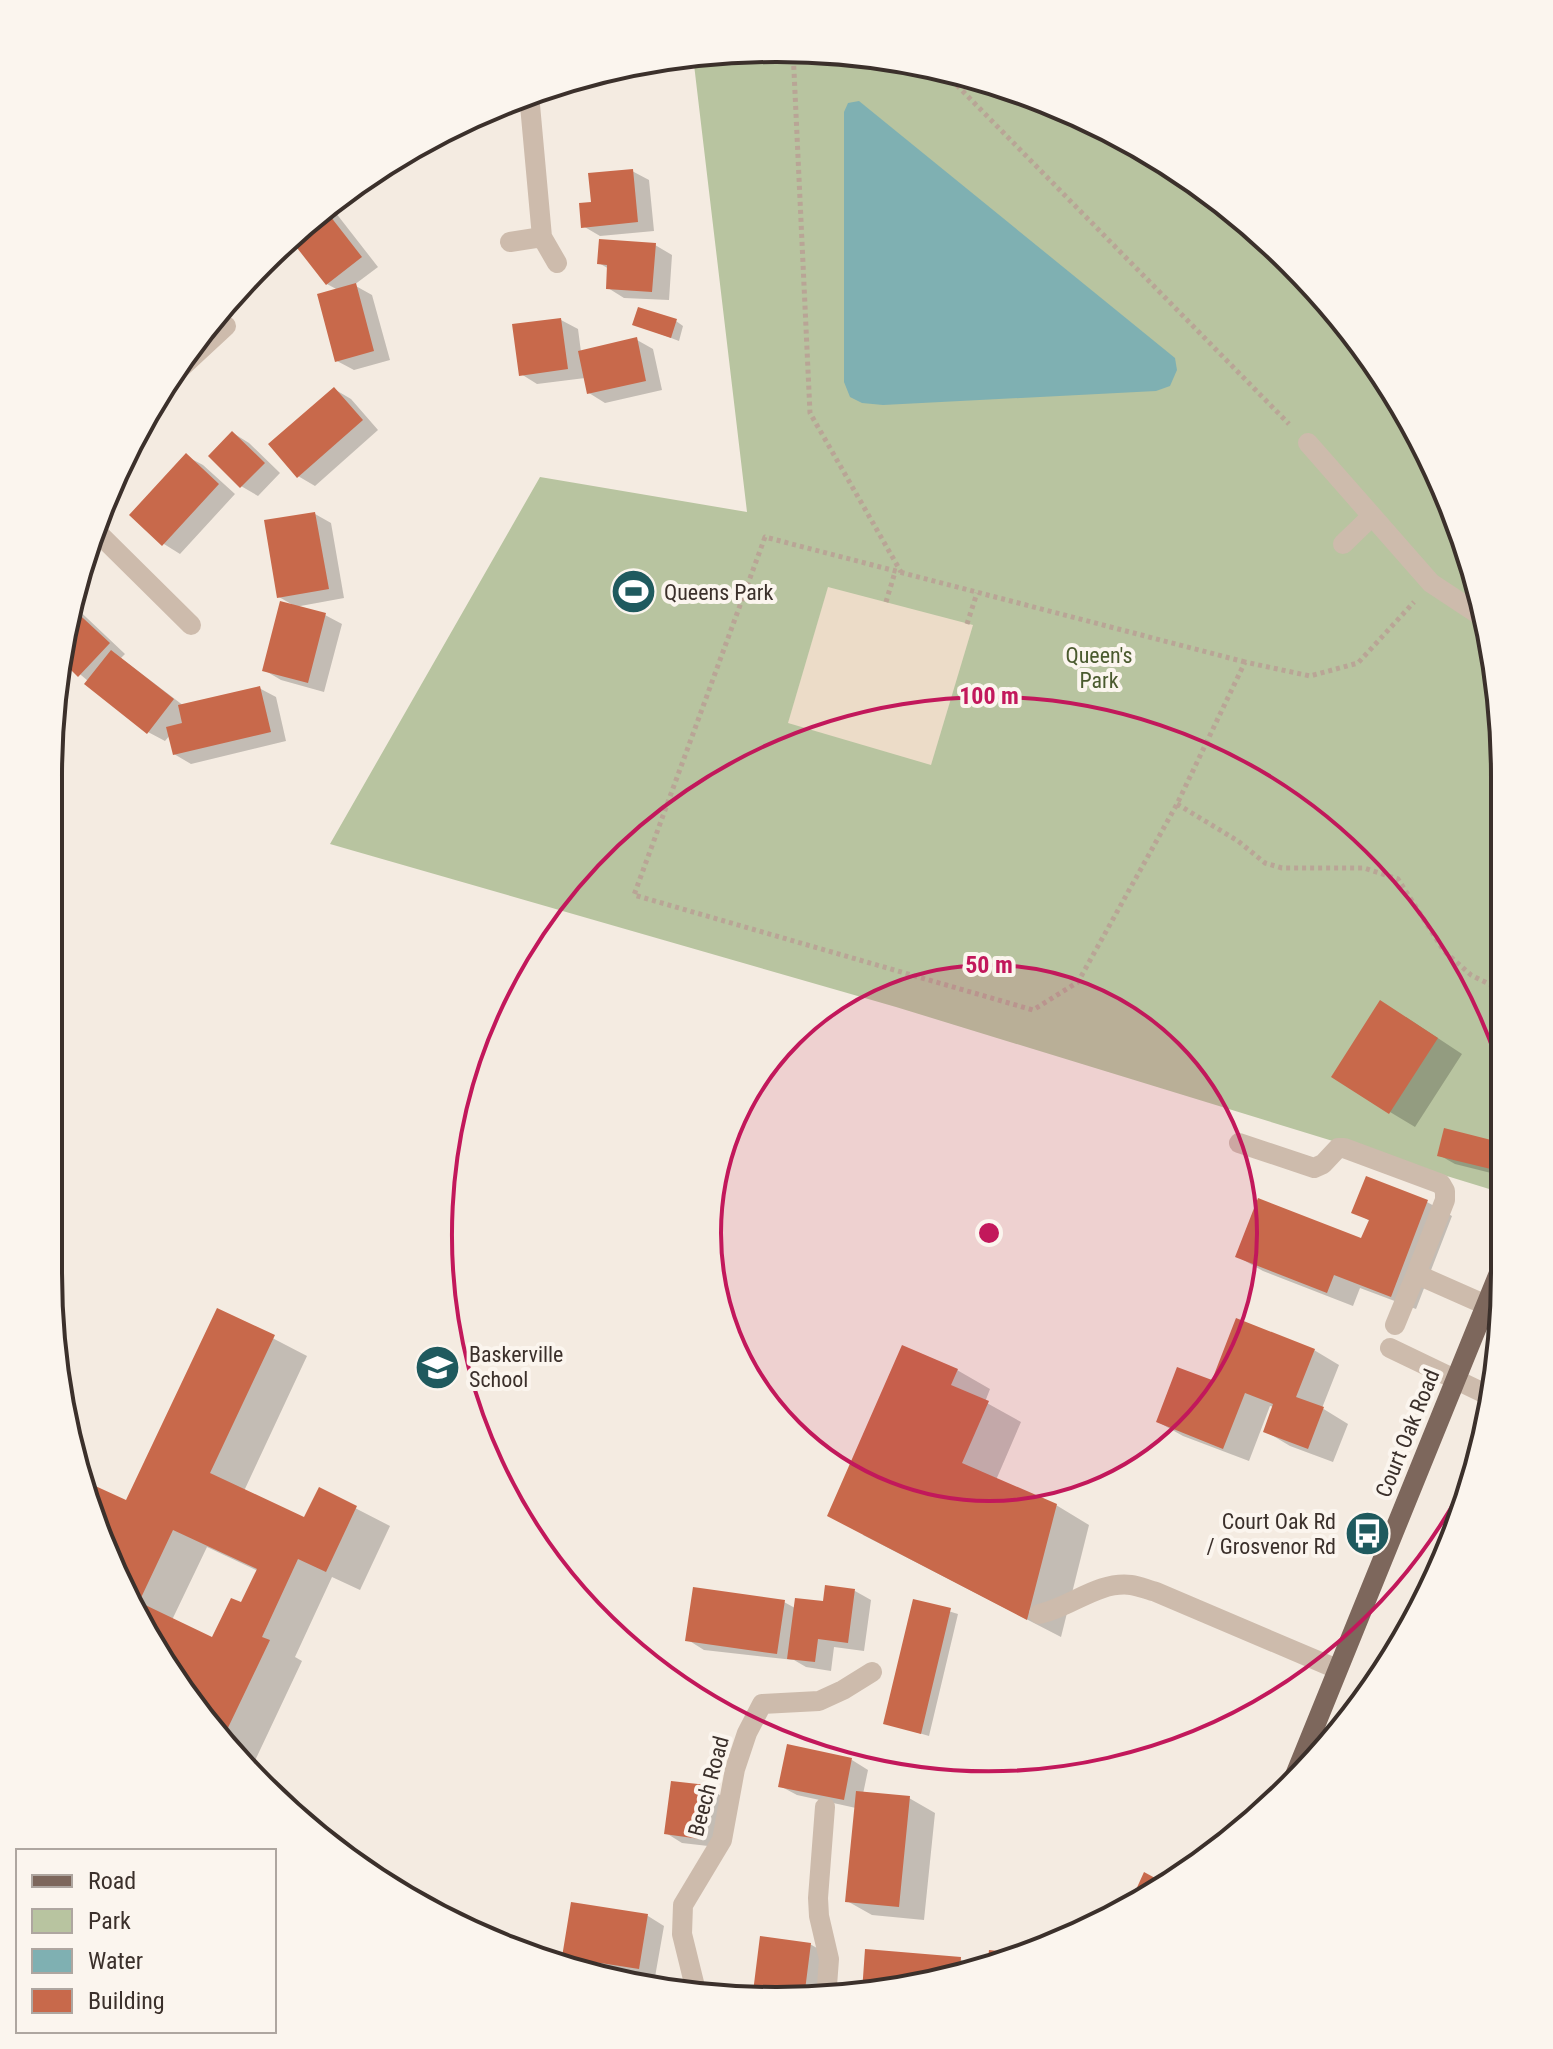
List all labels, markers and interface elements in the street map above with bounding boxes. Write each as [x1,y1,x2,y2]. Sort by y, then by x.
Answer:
sports icon: Queens Park [609,568,657,616]
place label: Queens Park [664,580,774,605]
park label: Queen's Park [1065,643,1133,693]
text: 100 m [959,682,1019,710]
text: 50 m [965,951,1013,979]
centre of rings [975,1219,1003,1247]
place label: Baskerville School [469,1342,563,1392]
school or university icon: Baskerville School [414,1343,462,1391]
street label: Court Oak Road [1370,1366,1445,1501]
place label: Court Oak Rd / Grosvenor Rd [1207,1509,1336,1559]
bus stop icon: Court Oak Rd / Grosvenor Rd [1343,1510,1391,1558]
street label: Beech Road [683,1733,734,1839]
legend [16,1849,276,2033]
text: Road [88,1867,136,1895]
text: Park [88,1907,131,1935]
text: Water [88,1947,143,1975]
text: Building [88,1987,165,2015]

